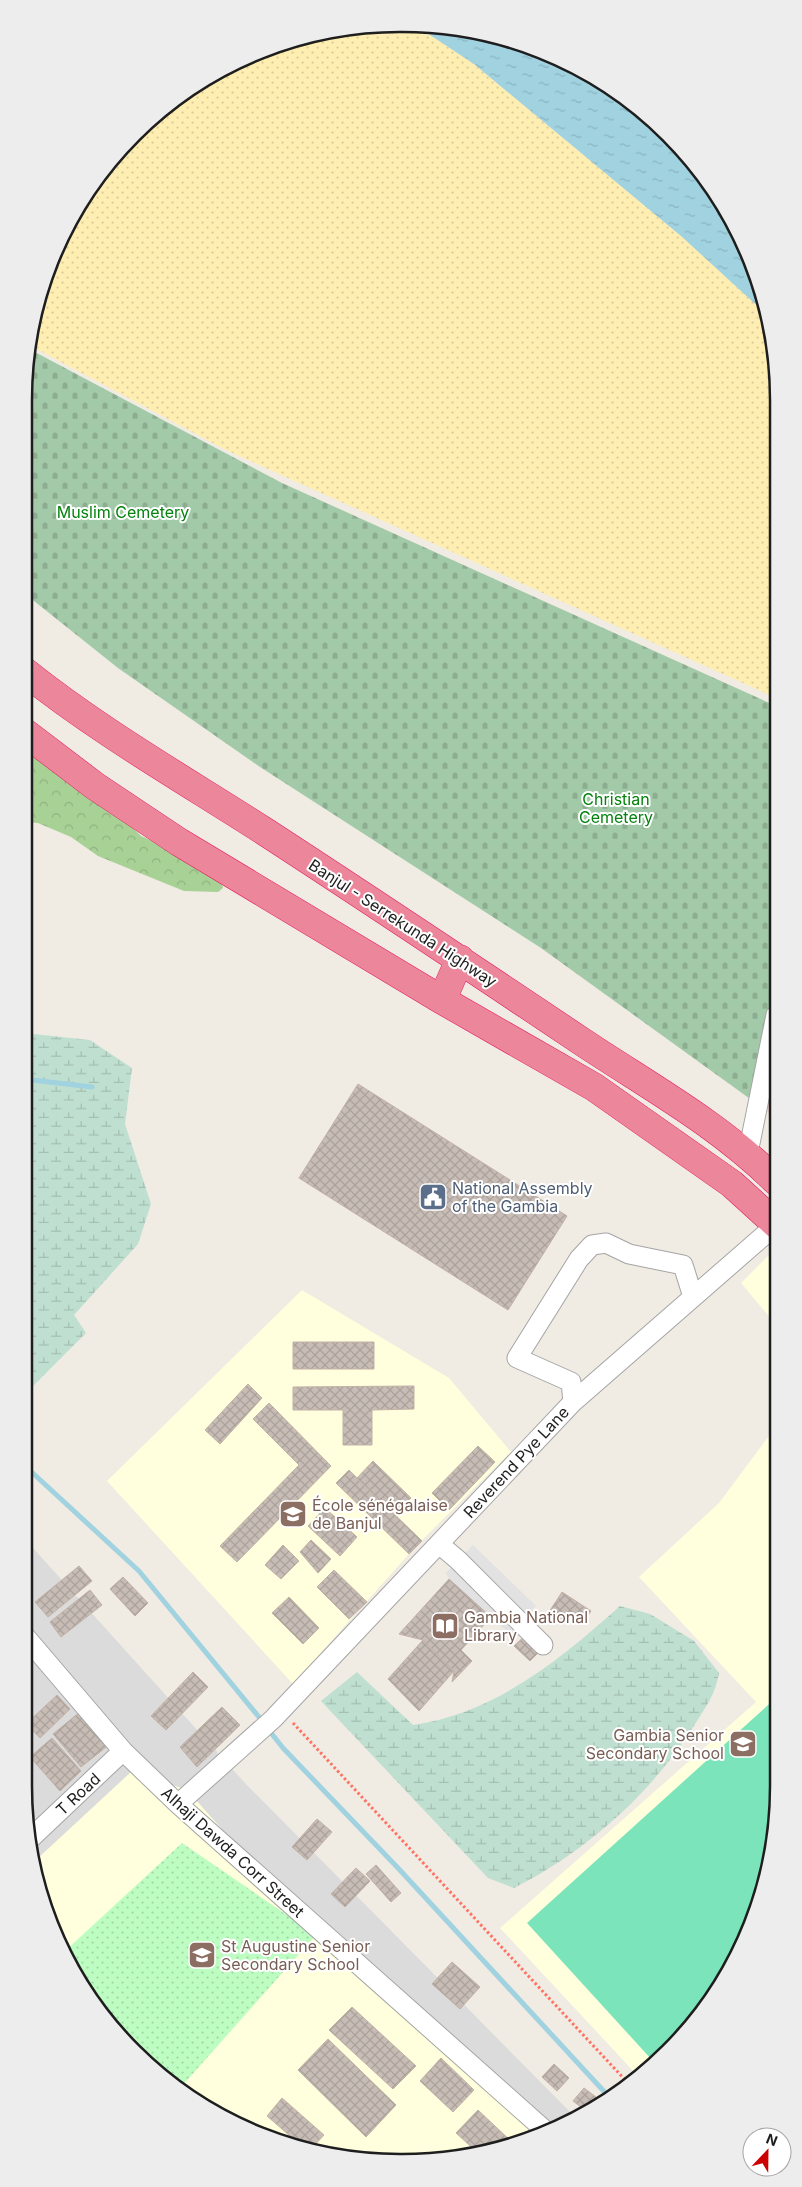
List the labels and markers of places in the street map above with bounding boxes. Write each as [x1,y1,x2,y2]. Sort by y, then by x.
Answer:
place label: National Assembly of the Gambia [452,1178,593,1216]
public building icon: National Assembly of the Gambia [418,1182,448,1212]
place label: École sénégalaise de Banjul [312,1495,448,1533]
school or university icon: École sénégalaise de Banjul [278,1499,308,1529]
place label: Gambia National Library [464,1607,588,1645]
library icon: Gambia National Library [430,1611,460,1641]
place label: Gambia Senior Secondary School [586,1725,724,1763]
school or university icon: Gambia Senior Secondary School [728,1729,758,1759]
place label: St Augustine Senior Secondary School [221,1936,370,1974]
school or university icon: St Augustine Senior Secondary School [187,1940,217,1970]

